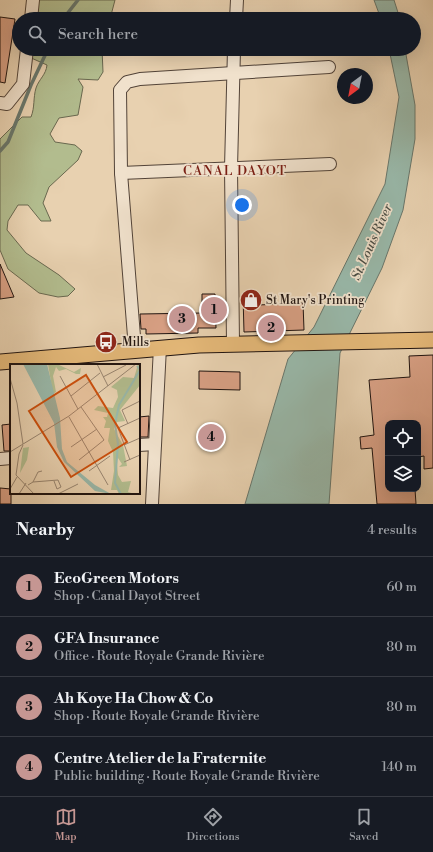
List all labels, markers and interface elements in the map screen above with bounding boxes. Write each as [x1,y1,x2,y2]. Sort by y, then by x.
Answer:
search box [12,12,421,56]
icon: search [26,23,48,45]
text: Search here [58,25,138,44]
north arrow [337,68,373,104]
district label: CANAL DAYOT [183,163,287,179]
your location [232,195,252,215]
water label: St. Louis River [348,201,396,283]
shop icon: St Mary's Printing [238,287,264,313]
place label: St Mary's Printing [266,293,365,308]
pin: 1 [201,295,227,325]
pin: 3 [169,304,195,334]
pin: 2 [258,313,284,343]
bus stop icon: Mills [93,329,119,355]
place label: Mills [122,335,149,350]
inset map [10,364,140,494]
map controls [385,420,421,492]
button: locate [385,420,421,456]
pin: 4 [198,422,224,452]
button: layers [385,456,421,492]
text: Nearby [16,519,75,541]
text: 4 results [367,522,417,538]
text: EcoGreen Motors [54,569,179,588]
text: 1 [26,579,32,595]
text: 60 m [386,579,417,595]
text: Shop · Canal Dayot Street [54,588,200,604]
text: GFA Insurance [54,629,159,648]
text: 2 [25,639,33,655]
text: 80 m [386,639,417,655]
text: Office · Route Royale Grande Rivière [54,648,264,664]
text: Ah Koye Ha Chow & Co [54,689,213,708]
text: 3 [25,699,33,715]
text: 80 m [386,699,417,715]
text: Shop · Route Royale Grande Rivière [54,708,260,724]
text: Centre Atelier de la Fraternite [54,749,266,768]
text: 4 [25,759,33,775]
text: 140 m [381,759,417,775]
text: Public building · Route Royale Grande Rivière [54,768,320,784]
tab: Map [55,806,77,844]
tab: Directions [187,806,240,844]
tab: Saved [349,806,378,844]

